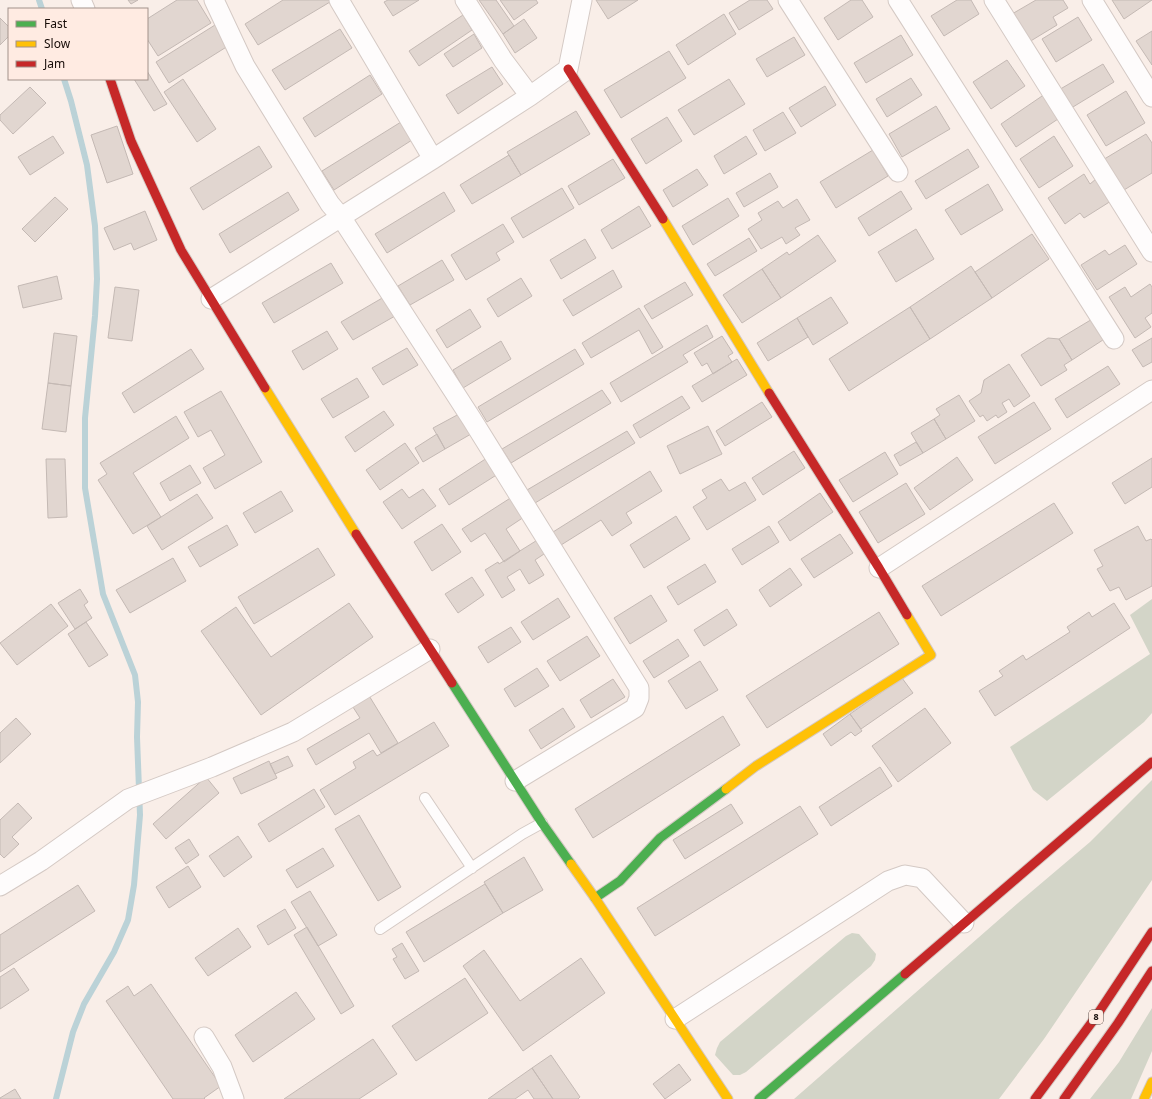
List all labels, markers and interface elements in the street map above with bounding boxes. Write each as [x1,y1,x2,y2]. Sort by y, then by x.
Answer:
legend [8,8,148,80]
text: Fast [44,15,68,32]
text: Slow [44,35,71,52]
text: Jam [43,55,65,72]
road number: 8 [1089,1010,1103,1024]

